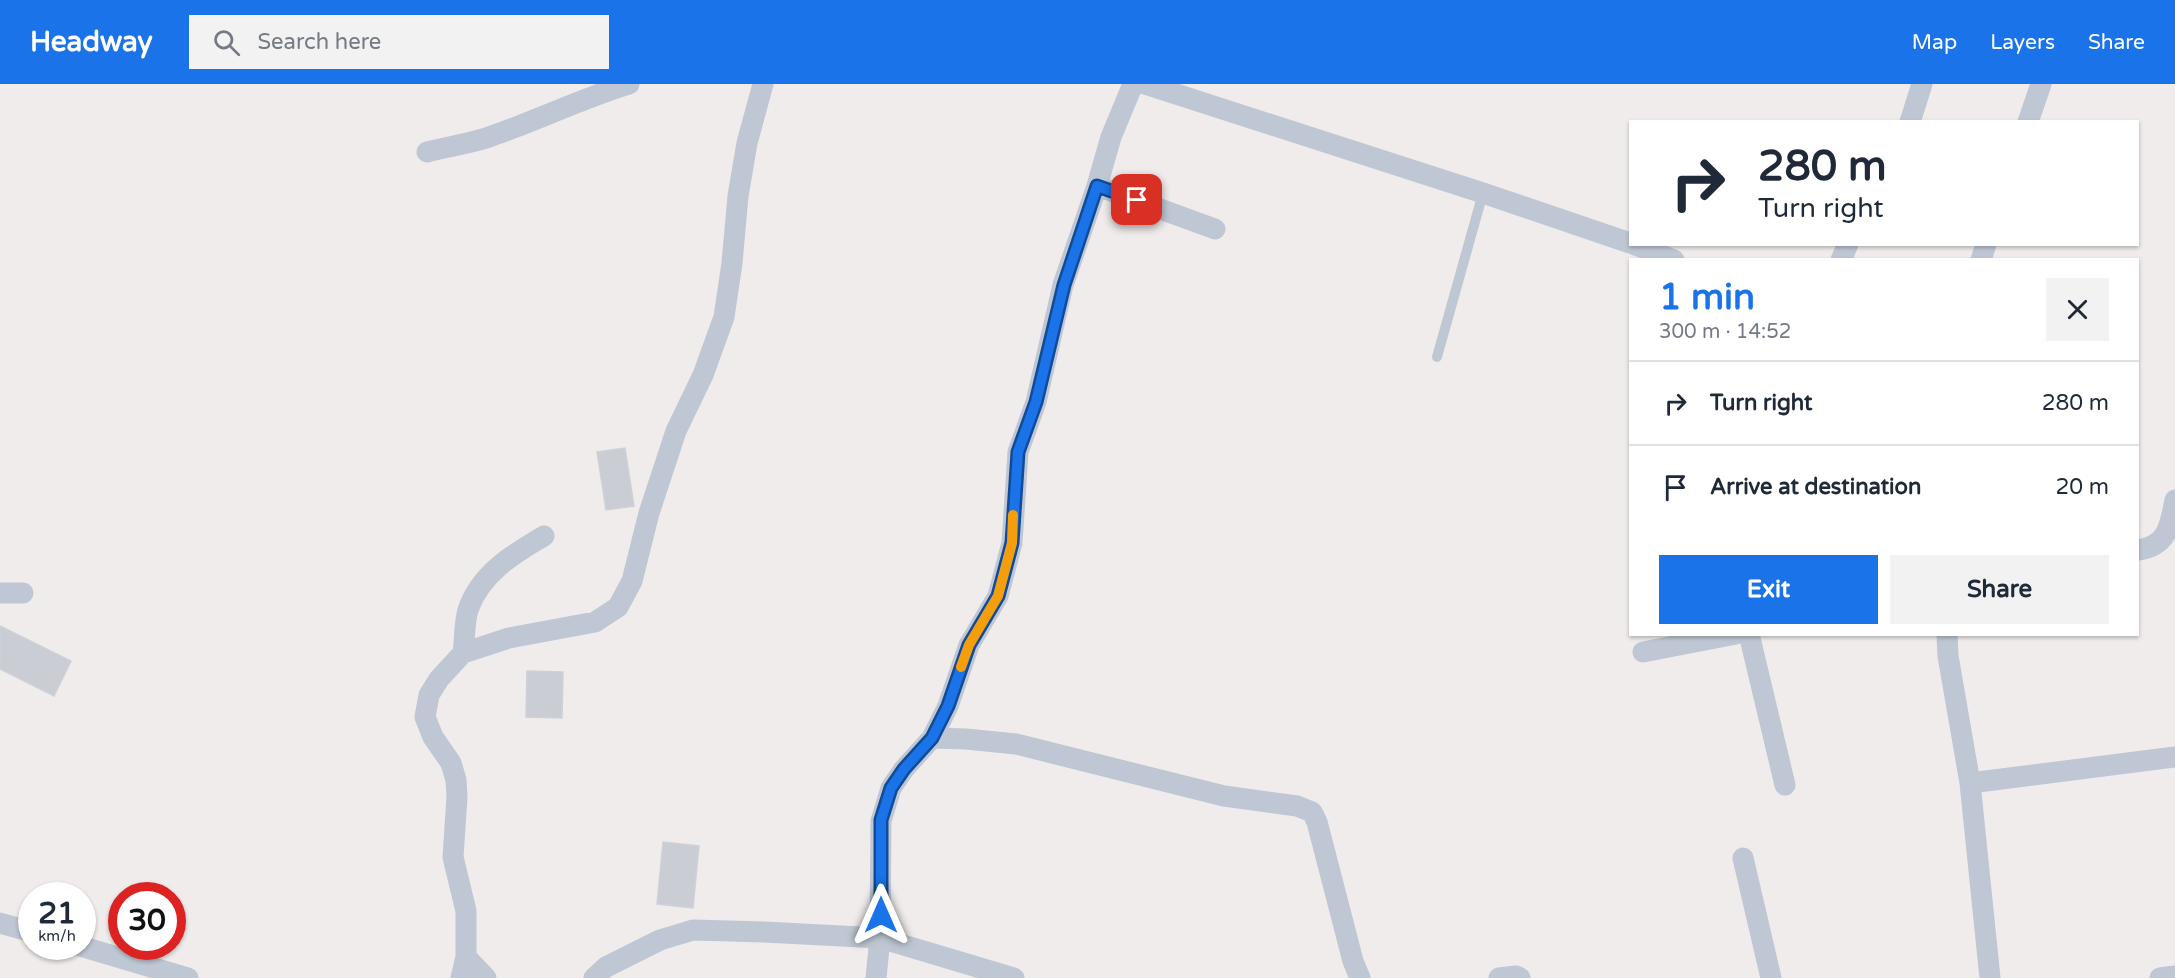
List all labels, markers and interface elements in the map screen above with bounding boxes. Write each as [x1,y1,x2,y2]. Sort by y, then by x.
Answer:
search box [189,15,609,69]
text: Headway [30,25,153,59]
icon: search [210,26,243,59]
text: Search here [258,29,381,55]
text: Map [1912,30,1957,55]
text: Layers [1990,30,2055,55]
text: Share [2088,30,2145,55]
text: 280 m [1758,141,1887,192]
icon: right [1659,144,1737,222]
pin [1111,174,1162,225]
icon: arrive [1120,183,1153,216]
text: Turn right [1758,192,1884,225]
text: 1 min [1659,276,1755,319]
button: close [2046,278,2109,341]
text: 300 m · 14:52 [1659,320,1791,344]
icon: right [1659,387,1692,420]
text: Turn right [1710,390,1812,416]
text: 280 m [2042,390,2109,416]
icon: arrive [1659,471,1692,504]
text: Arrive at destination [1710,474,1921,500]
text: 20 m [2055,474,2109,500]
button: Exit [1659,555,1878,624]
button: Share [1890,555,2109,624]
speed limit sign: 30 [108,882,186,960]
position arrow [849,883,913,947]
text: 21 [38,895,76,932]
text: km/h [38,927,76,945]

